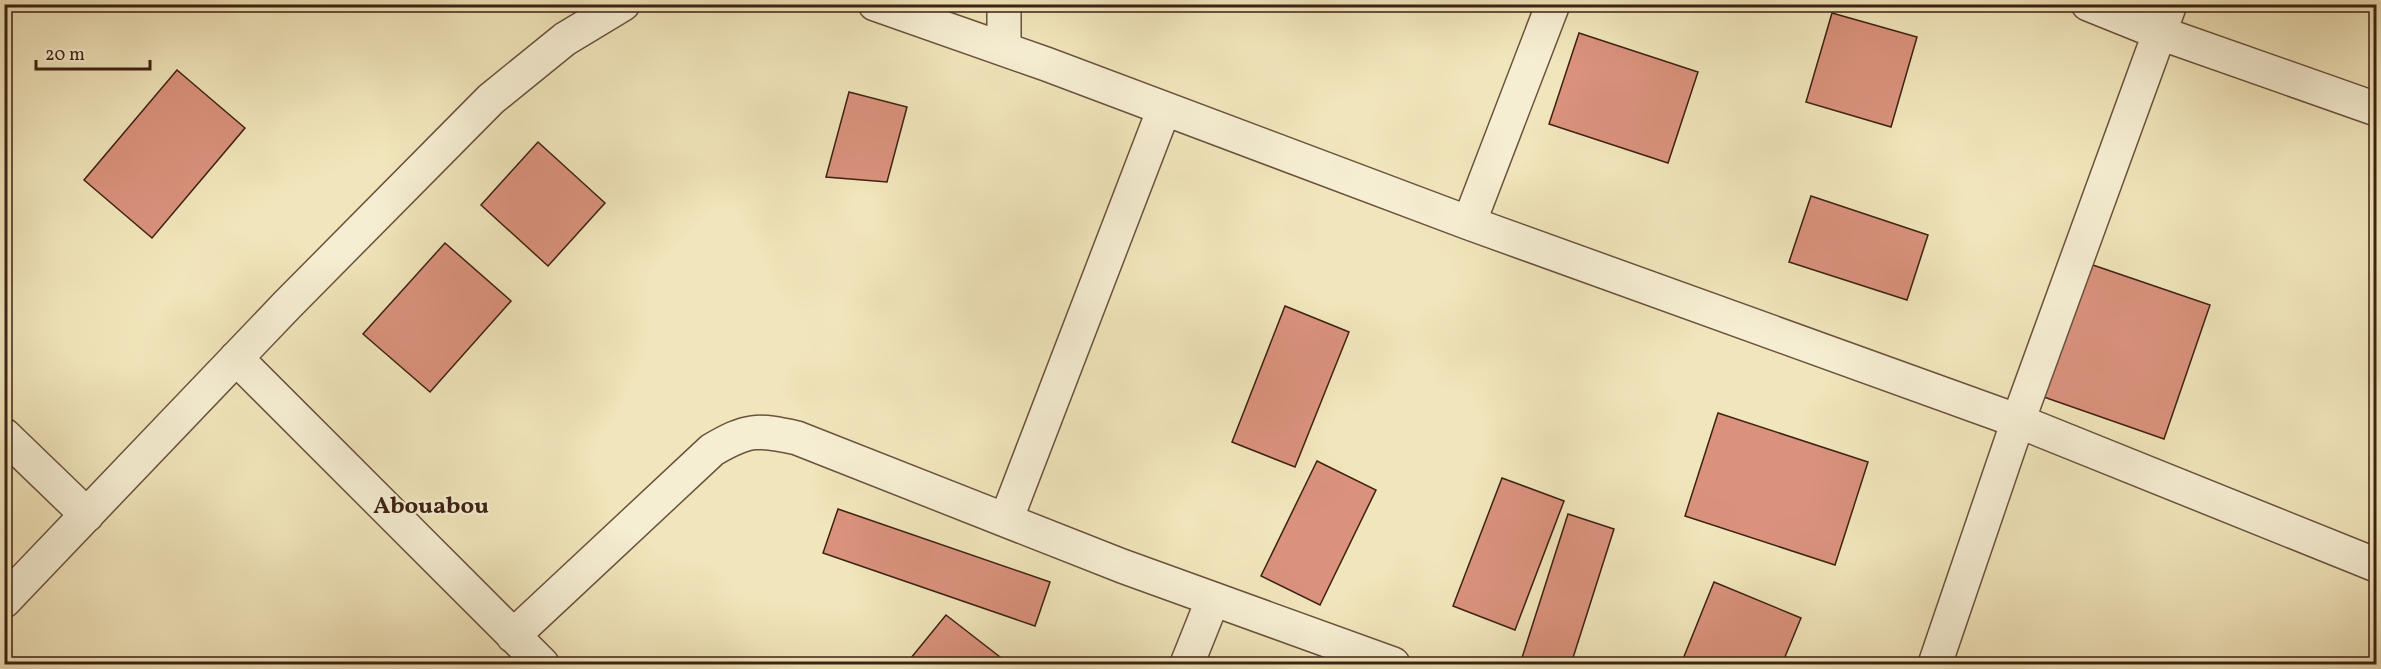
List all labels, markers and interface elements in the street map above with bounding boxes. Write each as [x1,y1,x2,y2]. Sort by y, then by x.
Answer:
scale bar [36,33,150,71]
text: 20 m [45,43,85,68]
district label: Abouabou [373,490,489,524]

